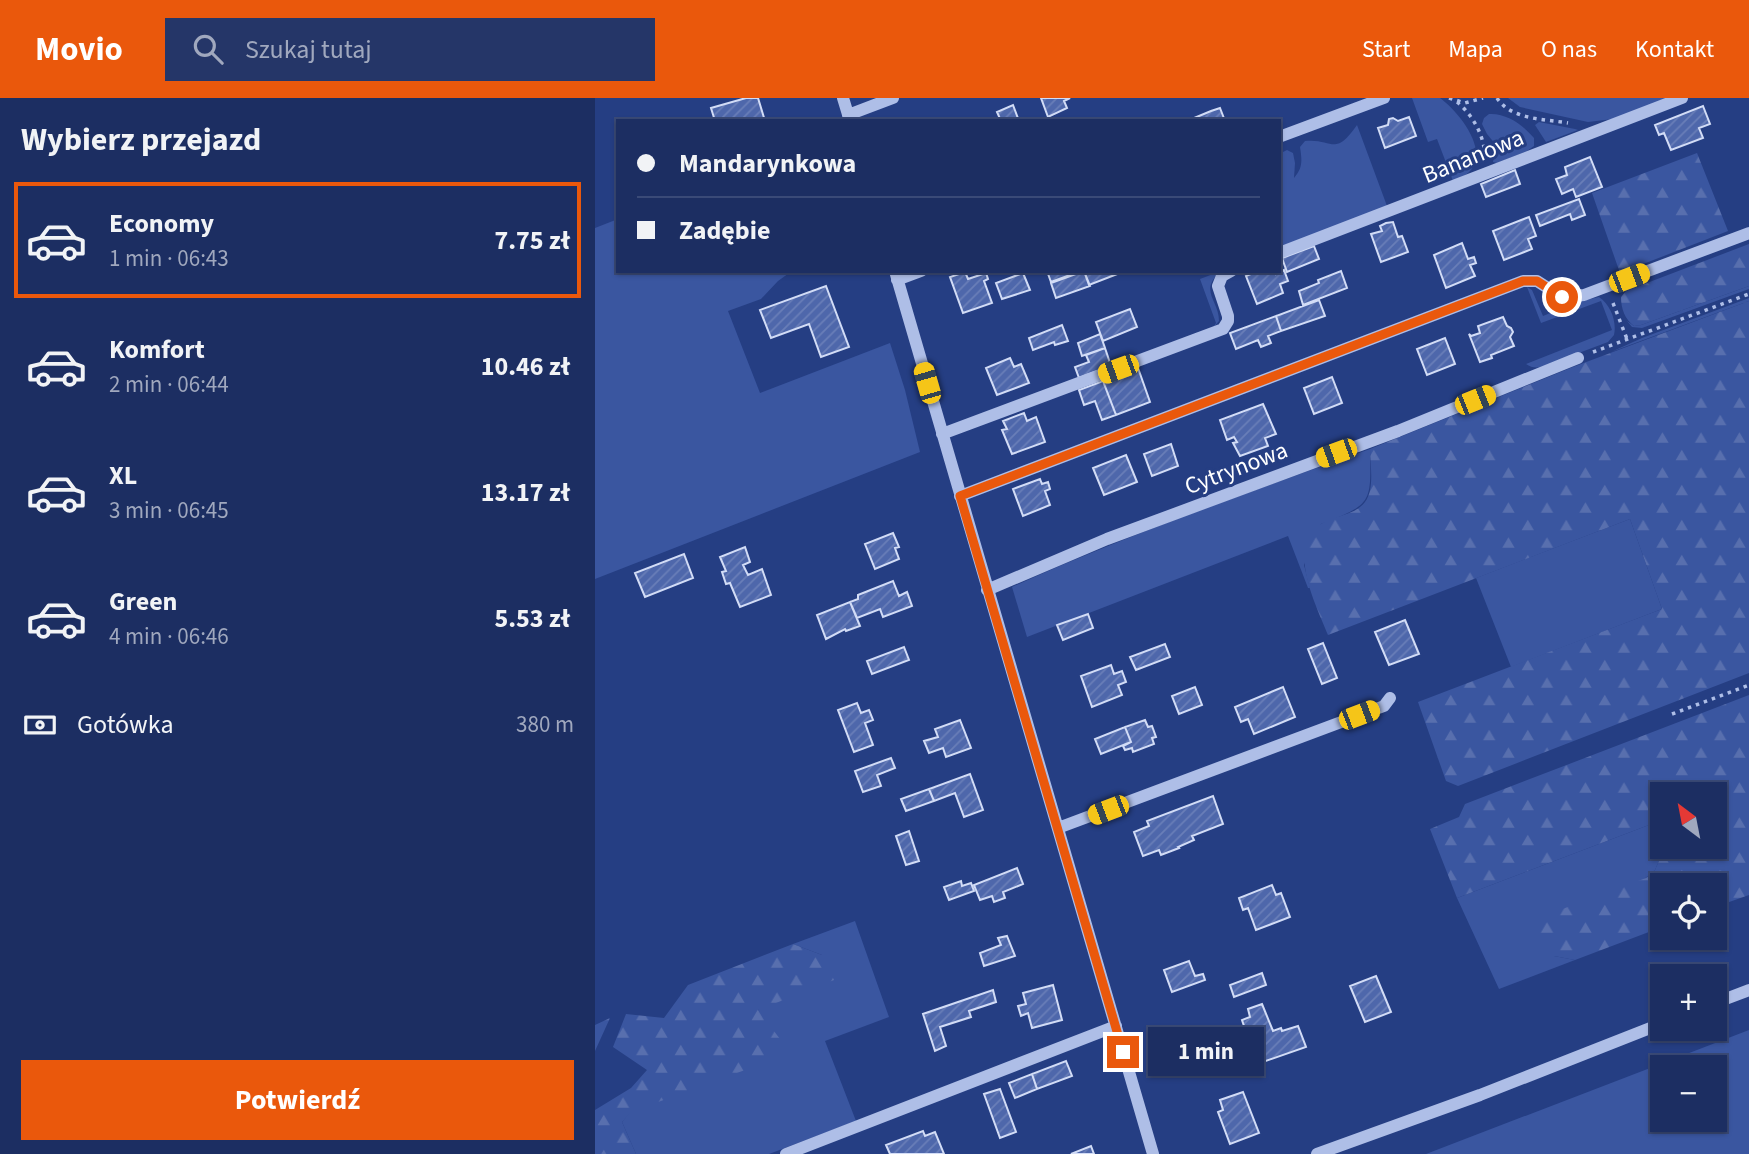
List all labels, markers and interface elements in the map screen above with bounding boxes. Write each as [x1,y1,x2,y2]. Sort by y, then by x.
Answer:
search box [165,18,655,81]
text: Movio [35,26,123,73]
icon: search [189,30,227,68]
text: Szukaj tutaj [245,31,372,68]
text: Start [1362,32,1410,67]
text: Mapa [1448,32,1503,67]
text: O nas [1541,32,1597,67]
text: Kontakt [1635,32,1714,67]
text: Wybierz przejazd [21,117,261,163]
street label: Bananowa [1417,120,1529,193]
text: Mandarynkowa [679,145,856,182]
text: Economy [109,205,214,242]
icon: car [25,209,88,272]
text: Zadębie [679,212,770,249]
text: 7.75 zł [495,222,570,259]
text: 1 min · 06:43 [109,242,229,275]
car [1606,261,1653,295]
route start [1546,281,1578,313]
text: Komfort [109,331,205,368]
icon: car [25,335,88,398]
text: 10.46 zł [481,348,570,385]
car [1095,352,1142,386]
car [912,360,943,406]
text: 2 min · 06:44 [109,368,229,401]
car [1452,382,1499,418]
street label: Cytrynowa [1179,433,1293,504]
car [1313,436,1360,470]
text: XL [109,457,137,494]
icon: car [25,461,88,524]
text: 13.17 zł [481,474,570,511]
text: 3 min · 06:45 [109,494,229,527]
text: Green [109,583,177,620]
icon: car [25,587,88,650]
text: 5.53 zł [495,600,570,637]
text: 4 min · 06:46 [109,620,229,653]
car [1336,698,1383,732]
icon: cash [21,706,59,744]
text: Gotówka [77,706,174,743]
text: 380 m [516,708,574,741]
north arrow [1650,782,1727,859]
map controls [1650,782,1727,1132]
car [1085,793,1132,827]
button: locate [1650,873,1727,950]
button: + [1650,964,1727,1041]
callout: 1 min [1147,1028,1263,1076]
text: 1 min [1178,1035,1234,1068]
route end [1107,1036,1139,1068]
button: − [1650,1055,1727,1132]
button: Potwierdź [21,1060,574,1140]

